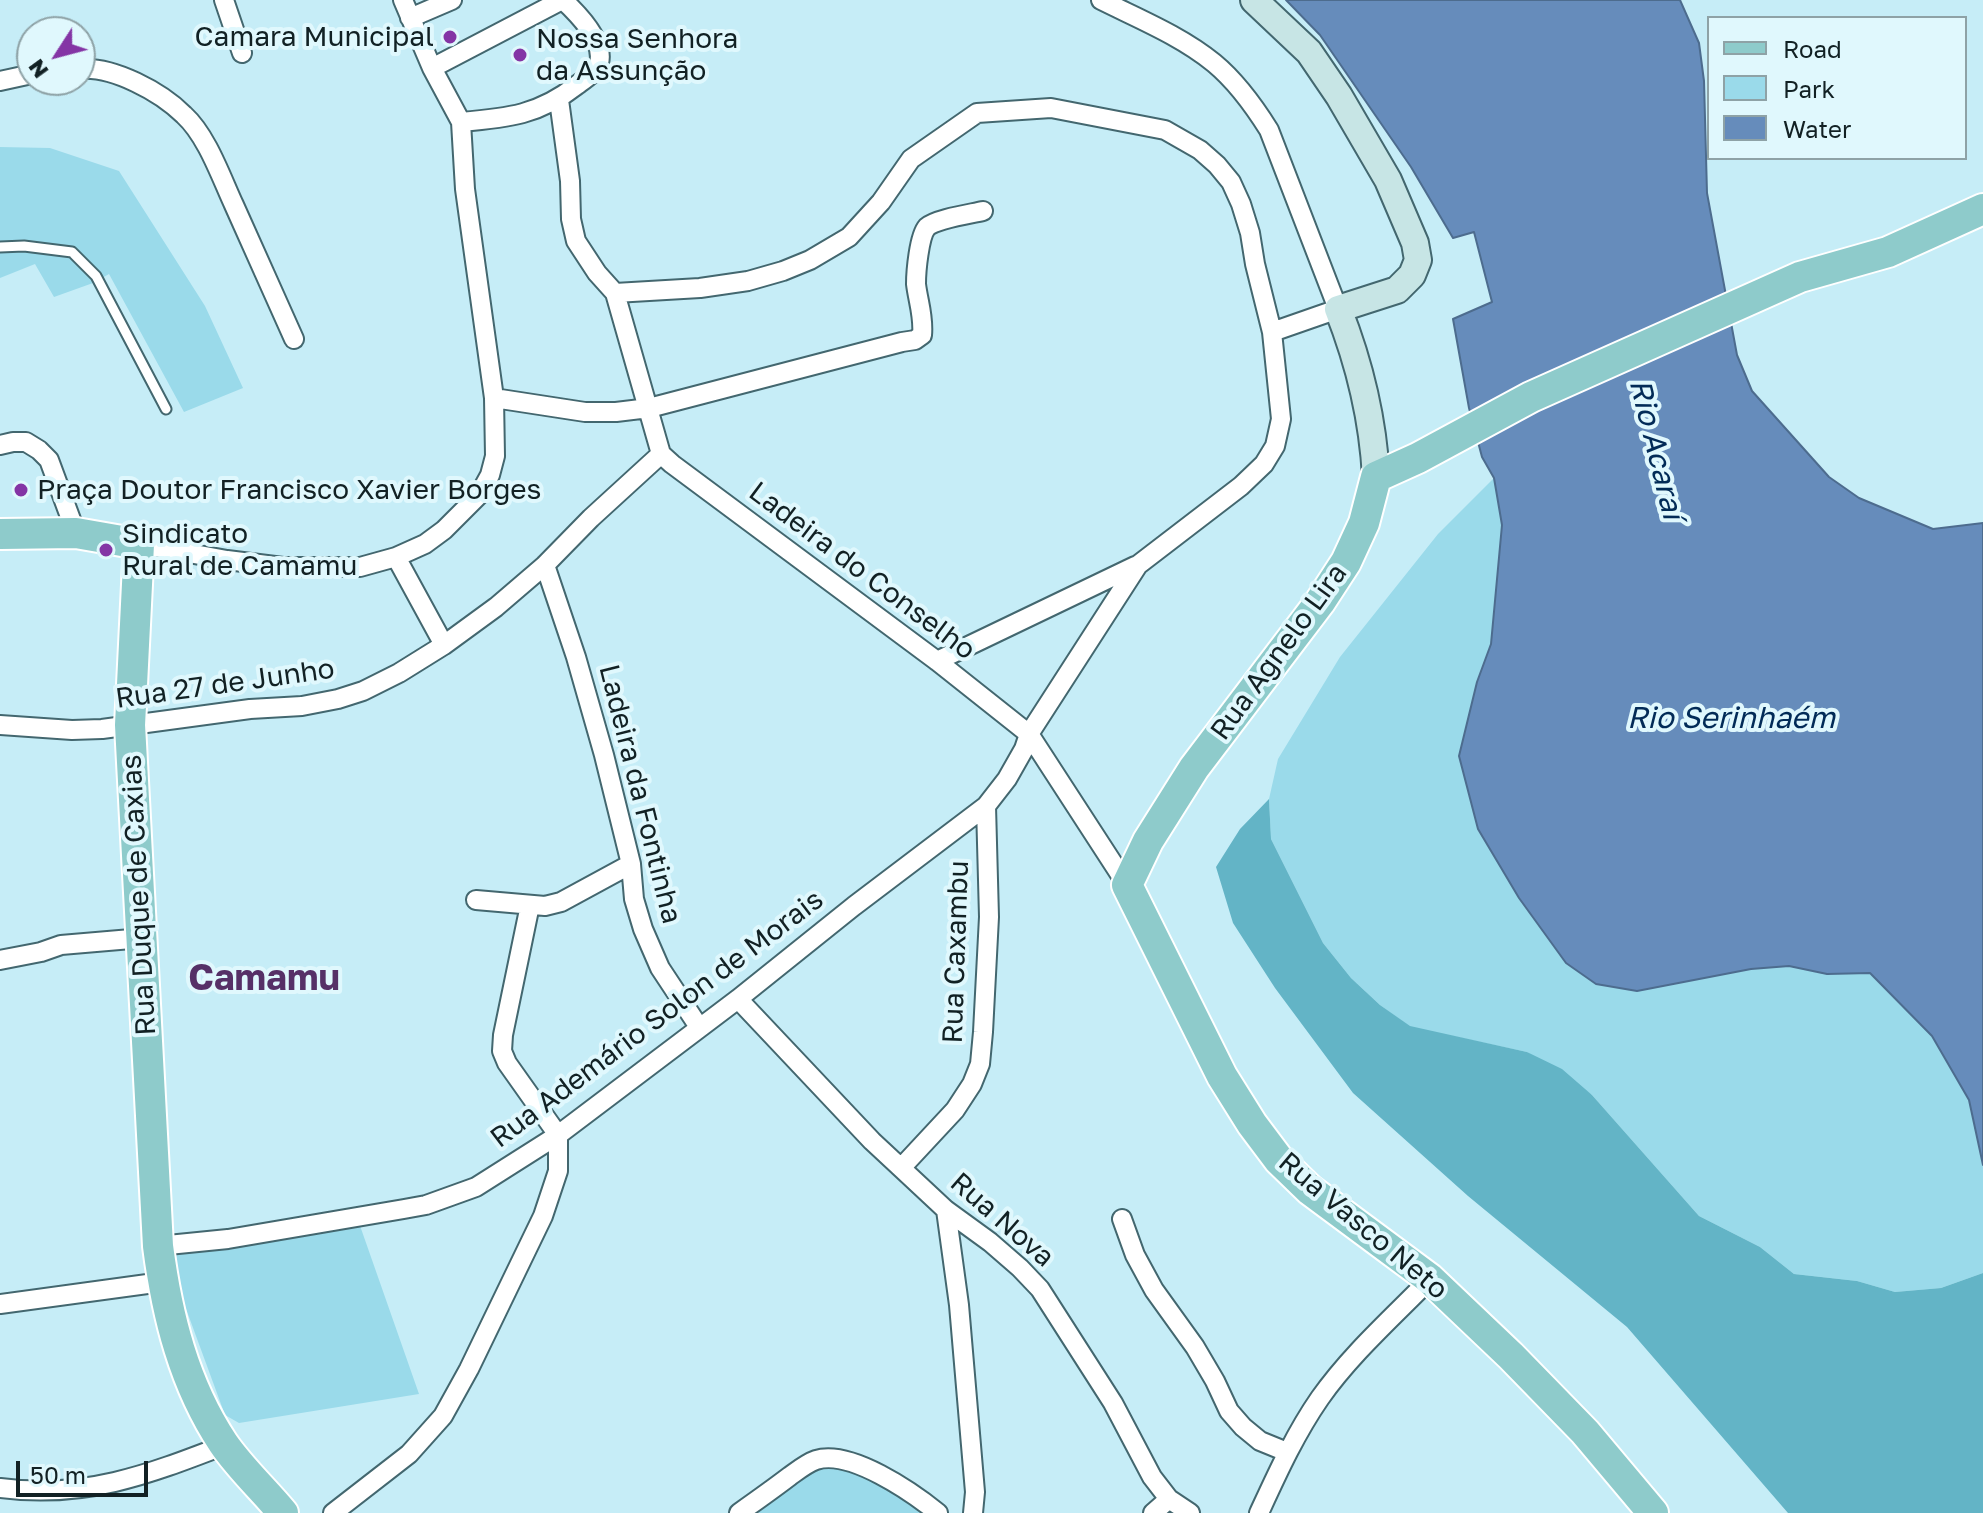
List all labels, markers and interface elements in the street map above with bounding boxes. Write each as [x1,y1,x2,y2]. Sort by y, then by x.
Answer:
north arrow [16,16,96,96]
legend [1707,16,1967,160]
place label: Camara Municipal [195,20,434,54]
place label: Nossa Senhora da Assunção [536,22,738,88]
marker: Camara Municipal [441,28,459,46]
text: Road [1783,34,1842,63]
marker: Nossa Senhora da Assunção [511,46,529,64]
text: N [22,55,54,84]
text: Park [1783,74,1835,103]
text: Water [1783,114,1851,143]
water label: Rio Acaraí [1621,375,1691,523]
place label: Praça Doutor Francisco Xavier Borges [37,473,541,507]
street label: Ladeira do Conselho [742,475,982,667]
marker: Praça Doutor Francisco Xavier Borges [12,481,30,499]
place label: Sindicato Rural de Camamu [122,517,357,583]
marker: Sindicato Rural de Camamu [97,541,115,559]
street label: Rua Agnelo Lira [1204,557,1354,747]
street label: Rua 27 de Junho [113,652,337,716]
street label: Ladeira da Fontinha [592,661,688,927]
water label: Rio Serinhaém [1627,700,1835,736]
street label: Rua Duque de Caxias [115,754,163,1036]
street label: Rua Caxambu [936,860,976,1044]
street label: Rua Ademário Solon de Morais [484,883,830,1155]
district label: Camamu [188,957,340,1001]
street label: Rua Vasco Neto [1272,1145,1454,1307]
street label: Rua Nova [943,1166,1061,1274]
scale bar [20,1445,152,1495]
text: 50 m [30,1460,86,1489]

